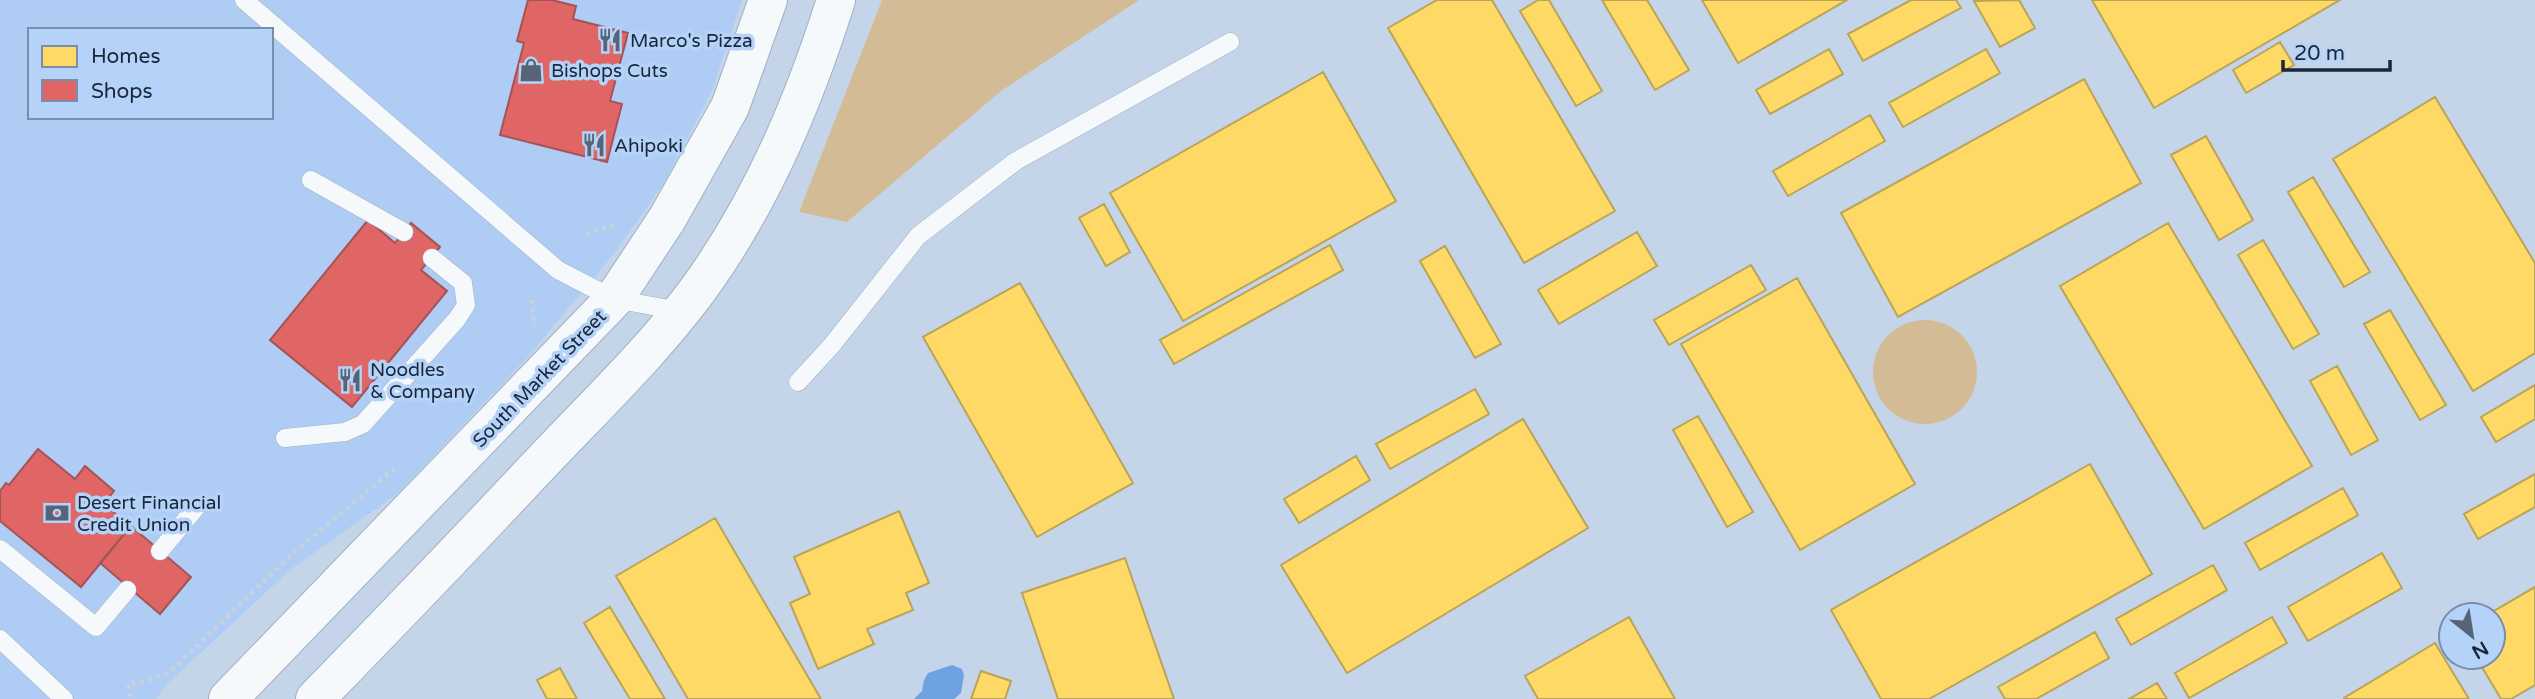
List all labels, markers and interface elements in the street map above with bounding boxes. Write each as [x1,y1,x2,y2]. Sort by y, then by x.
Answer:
restaurant icon: Marco's Pizza [596,26,624,54]
legend [28,28,273,119]
scale bar [2283,28,2390,72]
place label: Marco's Pizza [630,30,753,52]
text: 20 m [2294,41,2345,66]
text: Homes [91,44,161,69]
shop icon: Bishops Cuts [517,56,545,84]
place label: Bishops Cuts [551,60,668,82]
text: Shops [91,79,153,104]
restaurant icon: Ahipoki [580,131,608,159]
place label: Ahipoki [614,135,683,157]
street label: South Market Street [468,305,611,452]
place label: Noodles & Company [370,359,475,403]
restaurant icon: Noodles & Company [336,366,364,394]
place label: Desert Financial Credit Union [77,492,221,536]
bank icon: Desert Financial Credit Union [43,499,71,527]
north arrow [2437,601,2507,671]
text: N [2468,637,2492,663]

